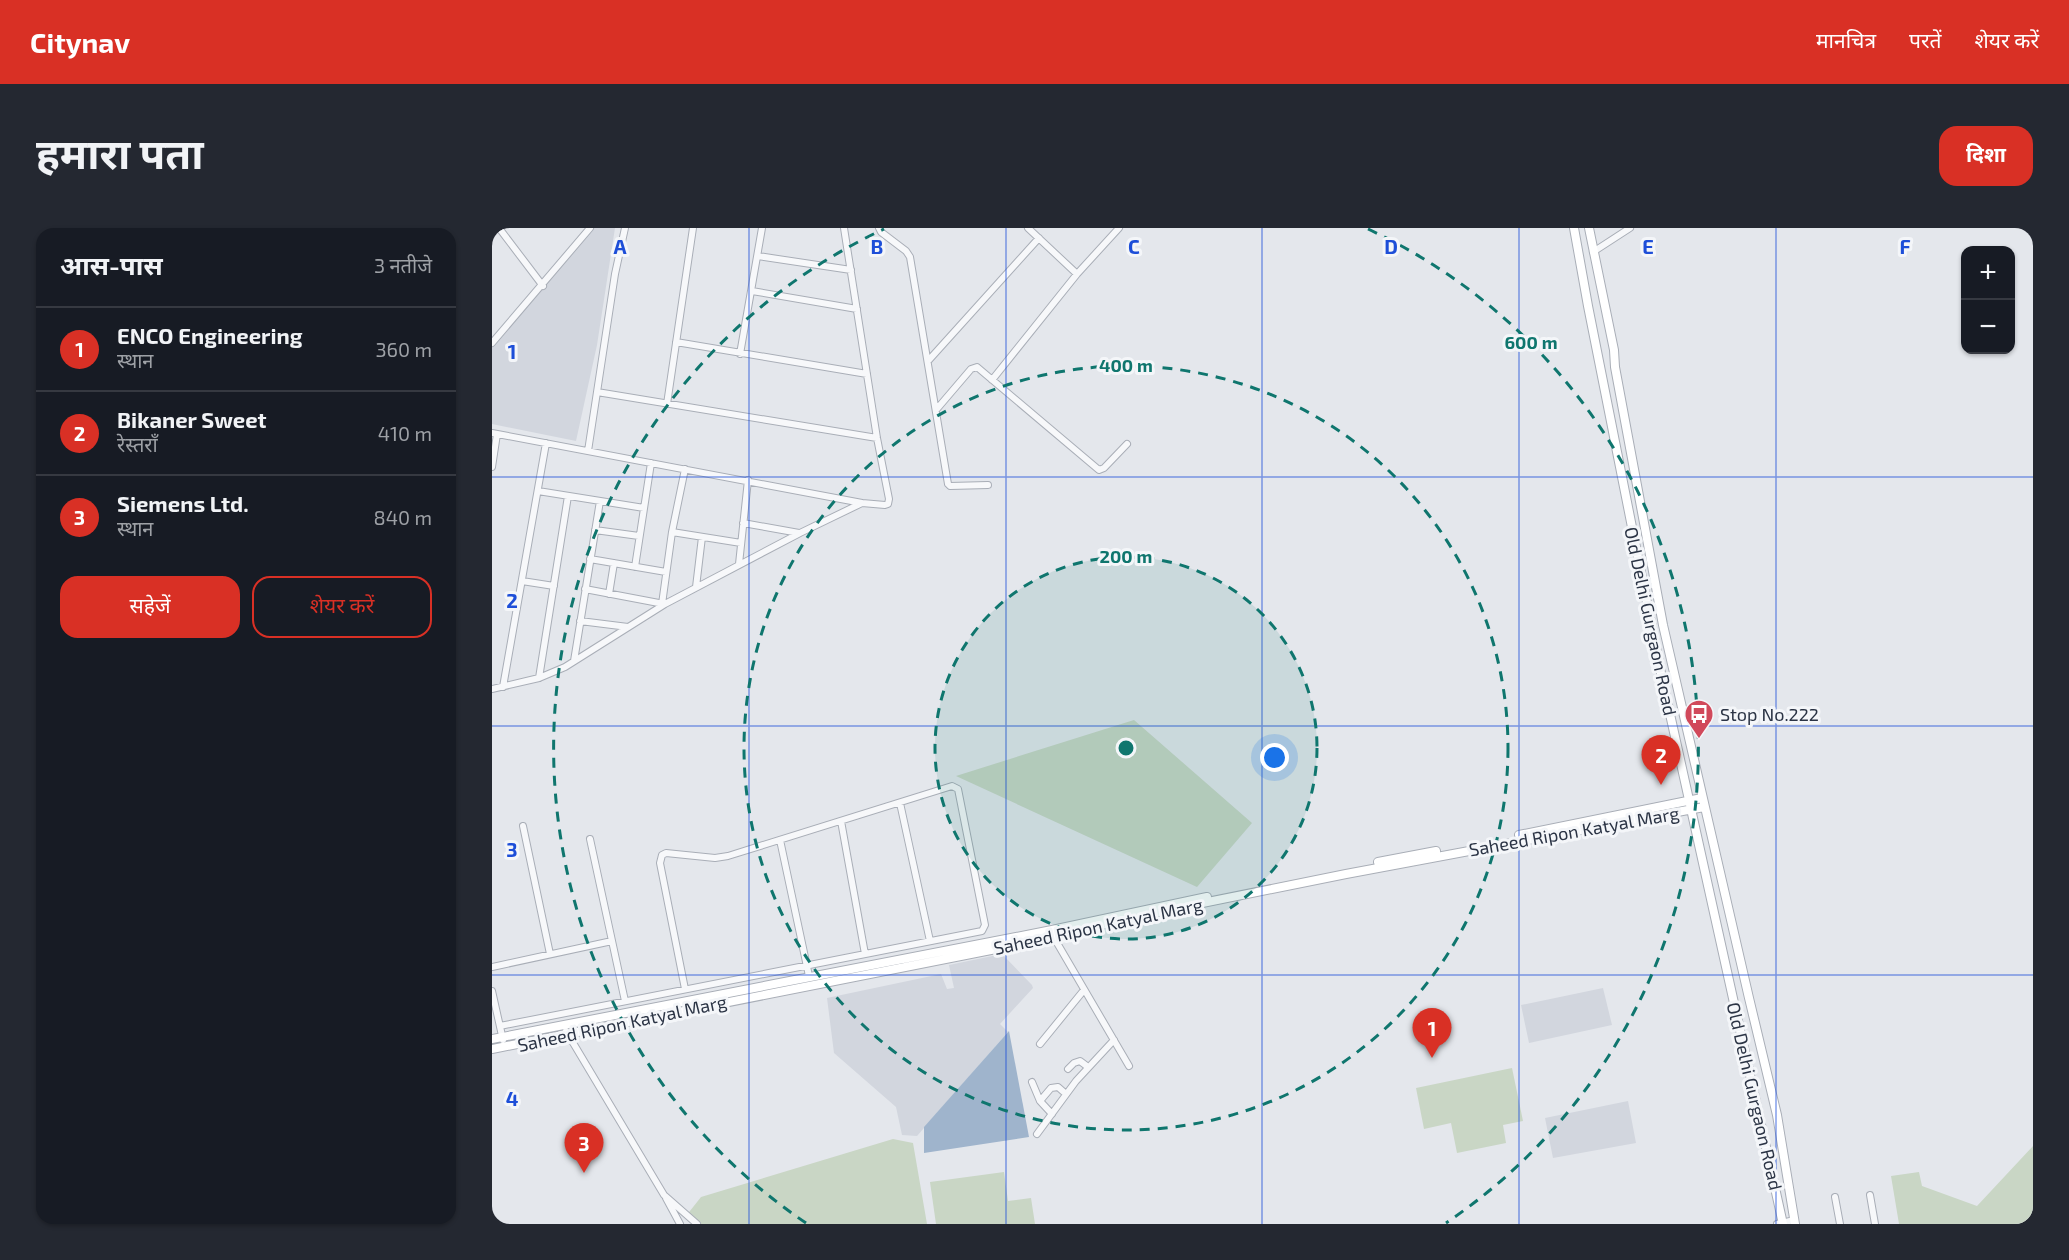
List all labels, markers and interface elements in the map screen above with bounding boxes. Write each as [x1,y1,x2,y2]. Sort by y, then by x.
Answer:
text: Citynav [30,25,130,59]
text: मानचित्र [1816,27,1876,52]
text: परतें [1909,27,1942,52]
text: शेयर करें [1975,27,2039,52]
button: दिशा [1939,126,2033,186]
text: हमारा पता [36,127,204,177]
text: A [613,234,627,258]
text: B [871,234,883,258]
text: C [1128,234,1140,258]
text: D [1384,234,1398,258]
text: E [1642,234,1654,258]
text: F [1899,234,1911,258]
map controls [1961,246,2015,354]
button: + [1961,246,2015,300]
text: आस-पास [60,249,163,280]
text: 3 नतीजे [374,253,432,277]
button: − [1961,300,2015,354]
text: ENCO Engineering [117,322,303,348]
text: 600 m [1504,331,1558,353]
text: 1 [75,337,84,361]
text: 360 m [375,337,432,361]
text: 1 [508,339,516,363]
text: स्थान [117,348,153,372]
text: 400 m [1099,354,1153,376]
text: Bikaner Sweet [117,406,267,432]
text: 2 [74,421,85,445]
text: 410 m [378,421,432,445]
text: रेस्तराँ [117,432,158,456]
text: Siemens Ltd. [117,490,249,516]
text: 3 [74,505,85,529]
text: 840 m [374,505,432,529]
text: स्थान [117,516,153,540]
street label: Old Delhi Gurgaon Road [1620,525,1682,717]
text: 200 m [1100,545,1152,567]
button: सहेजें [60,576,240,638]
button: शेयर करें [252,576,432,638]
text: 2 [506,588,518,612]
bus stop icon: Stop No.222 [1683,698,1715,740]
place label: Stop No.222 [1720,703,1819,725]
pin: 2 [1642,736,1680,785]
centre of rings [1116,738,1136,758]
your location [1260,743,1289,772]
street label: Saheed Ripon Katyal Marg [1467,802,1681,860]
text: 3 [506,837,518,861]
street label: Saheed Ripon Katyal Marg [991,893,1205,959]
street label: Saheed Ripon Katyal Marg [515,990,729,1056]
street label: Old Delhi Gurgaon Road [1723,1000,1787,1192]
pin: 1 [1412,1008,1452,1058]
text: 4 [506,1086,519,1110]
pin: 3 [564,1124,604,1173]

